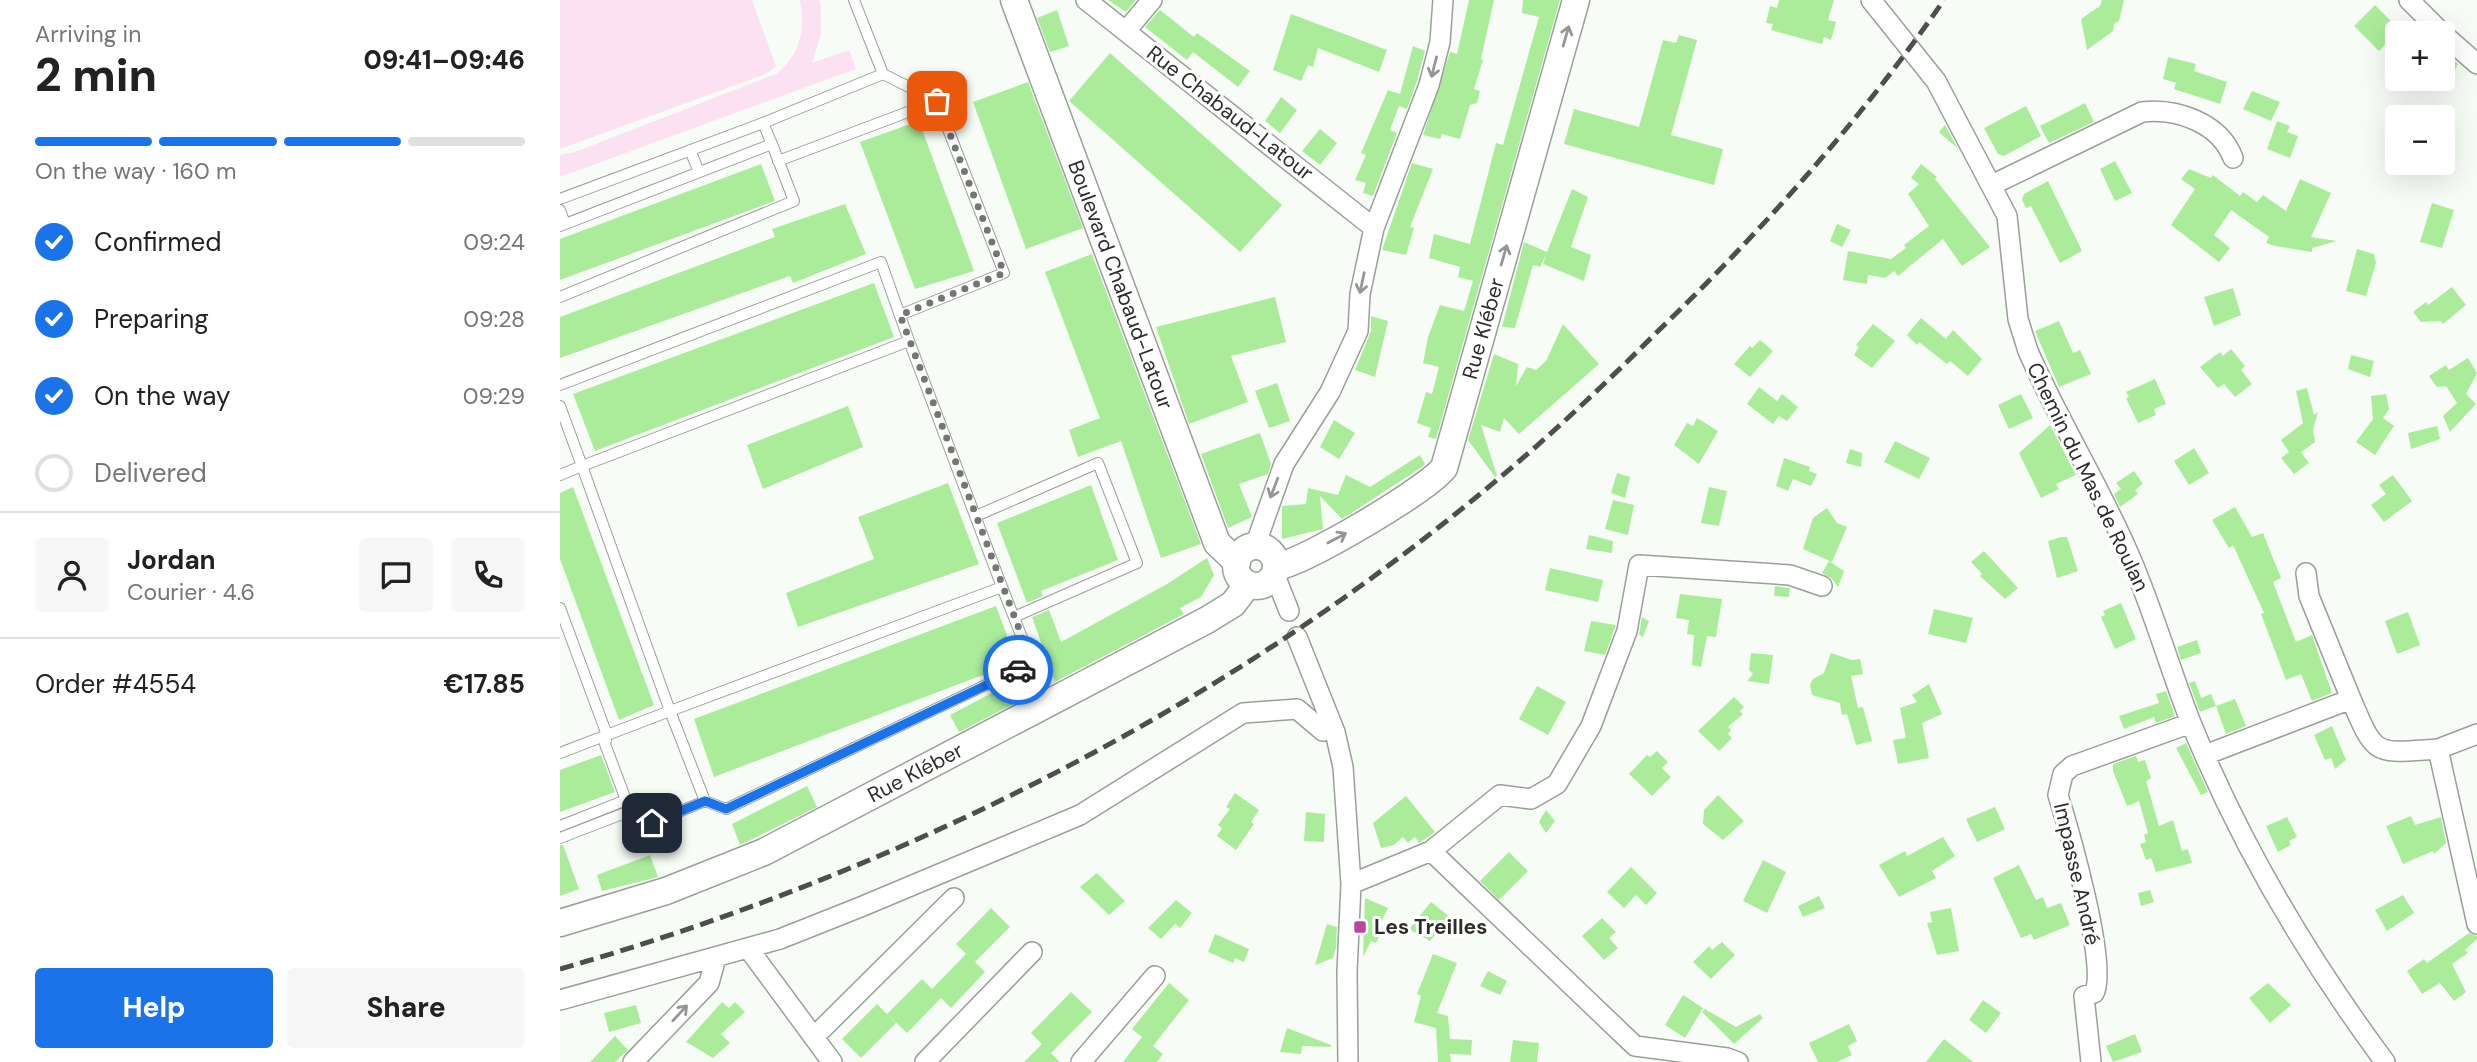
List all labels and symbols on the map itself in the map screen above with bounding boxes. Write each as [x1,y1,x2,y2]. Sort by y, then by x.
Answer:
one-way arrow [1560,25,1573,47]
street label: Rue Chabaud-Latour [1141,39,1319,187]
one-way arrow [1427,56,1440,78]
pin [907,71,967,131]
street label: Boulevard Chabaud-Latour [1061,156,1180,413]
one-way arrow [1498,244,1511,266]
one-way arrow [1355,271,1369,294]
street label: Rue Kléber [1456,275,1511,382]
street label: Chemin du Mas de Roulan [2020,358,2156,596]
one-way arrow [1267,477,1280,499]
one-way arrow [1326,530,1347,544]
courier [983,635,1053,705]
street label: Rue Kléber [863,736,968,809]
pin [622,793,682,853]
street label: Impasse André [2047,800,2107,948]
place label: Les Treilles [1374,913,1487,941]
marker: Les Treilles [1352,919,1368,935]
one-way arrow [671,1005,688,1022]

